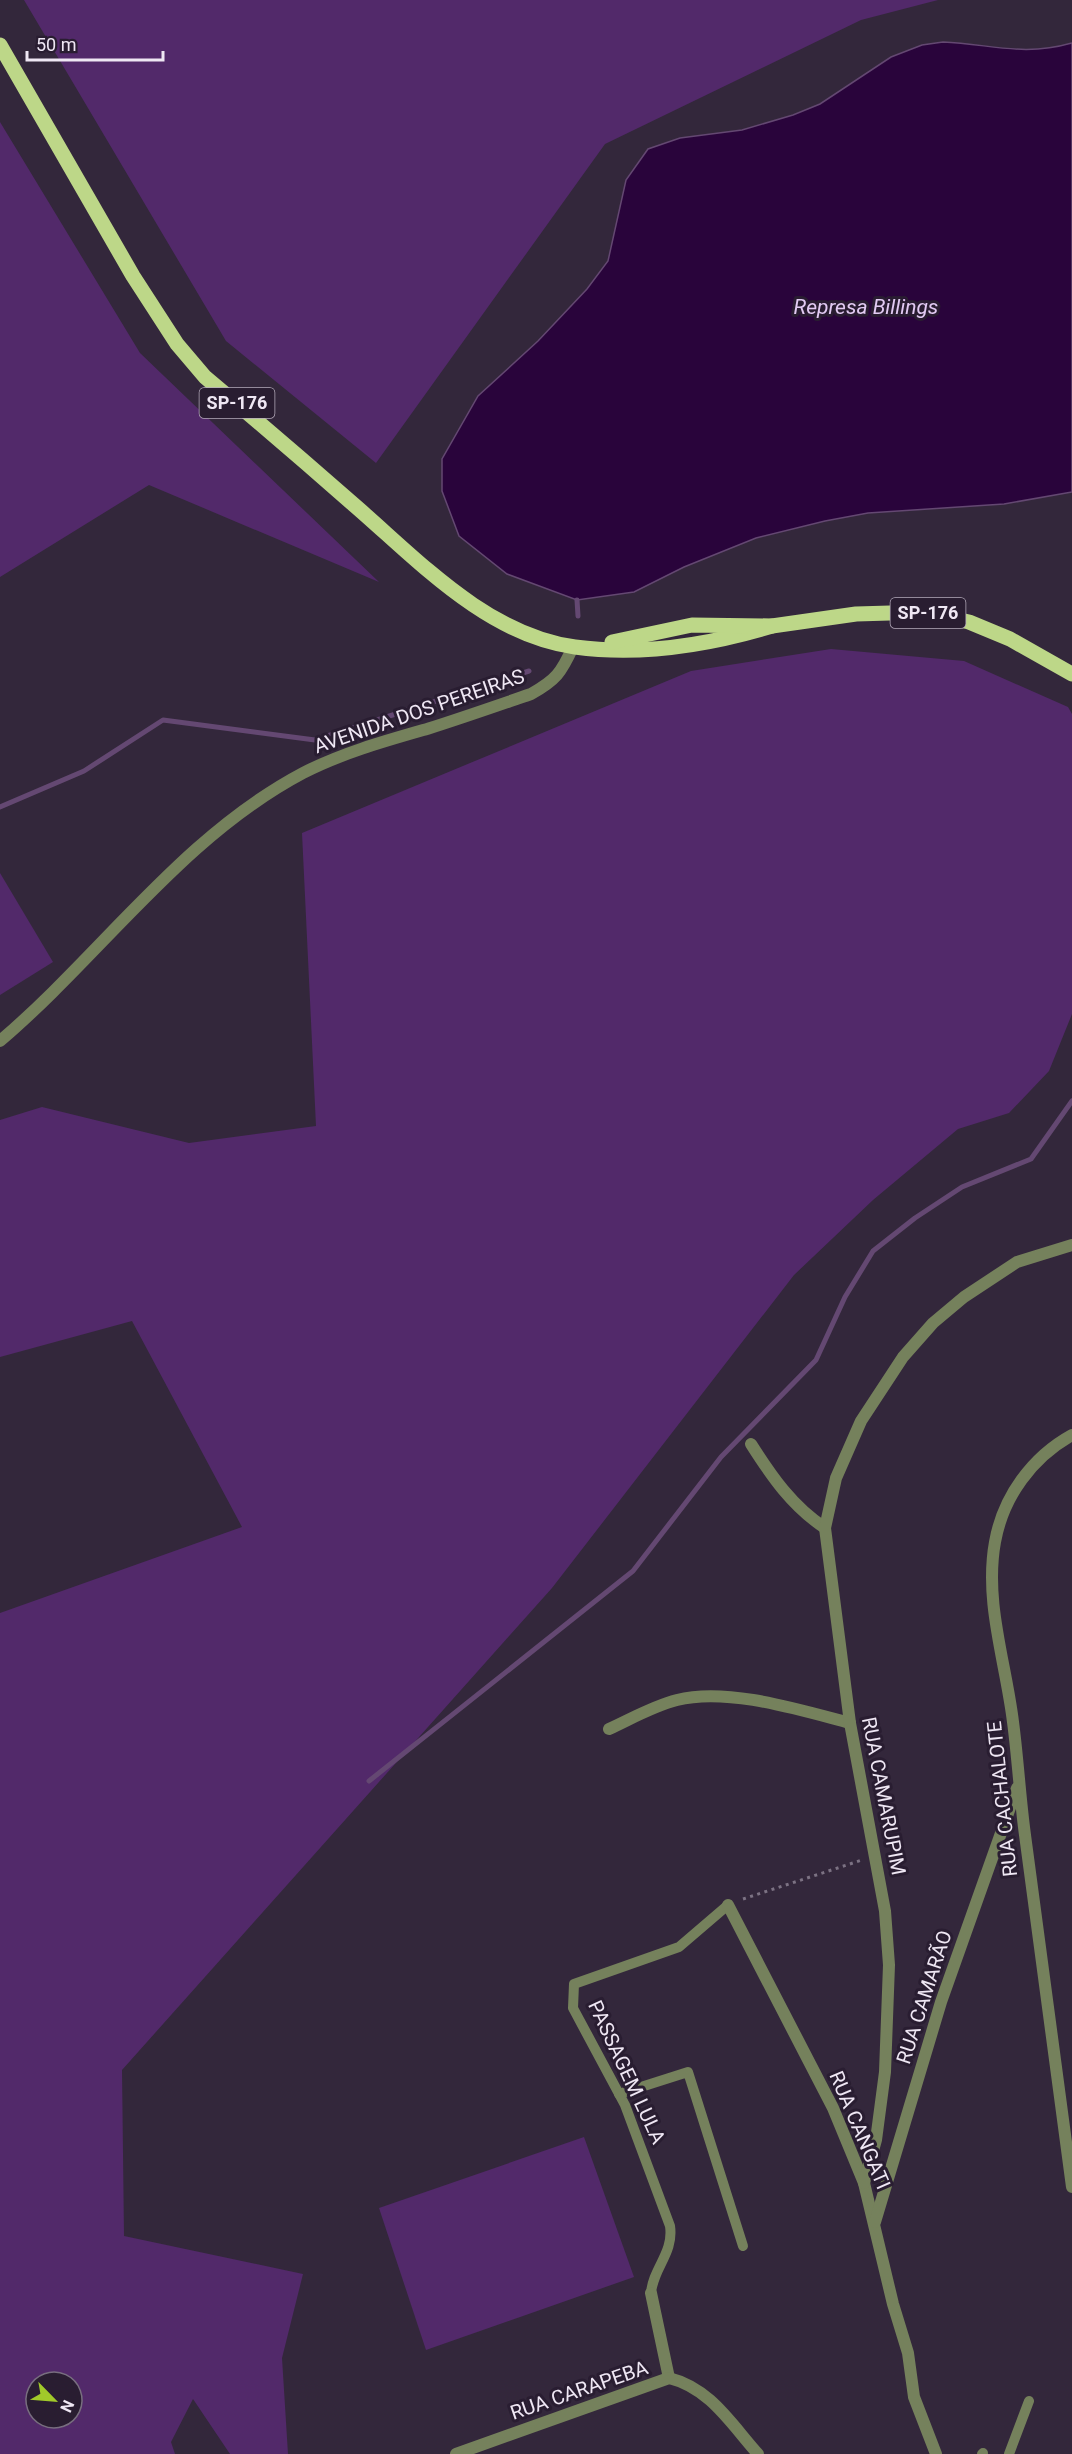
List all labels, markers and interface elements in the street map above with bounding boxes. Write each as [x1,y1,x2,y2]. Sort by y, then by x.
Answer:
scale bar [27,24,164,62]
text: 50 m [36,34,76,55]
water label: Represa Billings [794,295,938,319]
road number: SP-176 [200,388,274,418]
road number: SP-176 [890,598,966,628]
street label: AVENIDA DOS PEREIRAS [311,664,528,758]
street label: RUA CAMARUPIM [857,1715,911,1877]
street label: RUA CACHALOTE [982,1720,1022,1878]
street label: RUA CAMARÃO [891,1927,957,2067]
street label: PASSAGEM LULA [583,1996,671,2148]
street label: RUA CANGATI [824,2067,896,2193]
street label: RUA CARAPEBA [507,2355,651,2425]
north arrow [24,2370,84,2430]
text: N [56,2397,78,2415]

